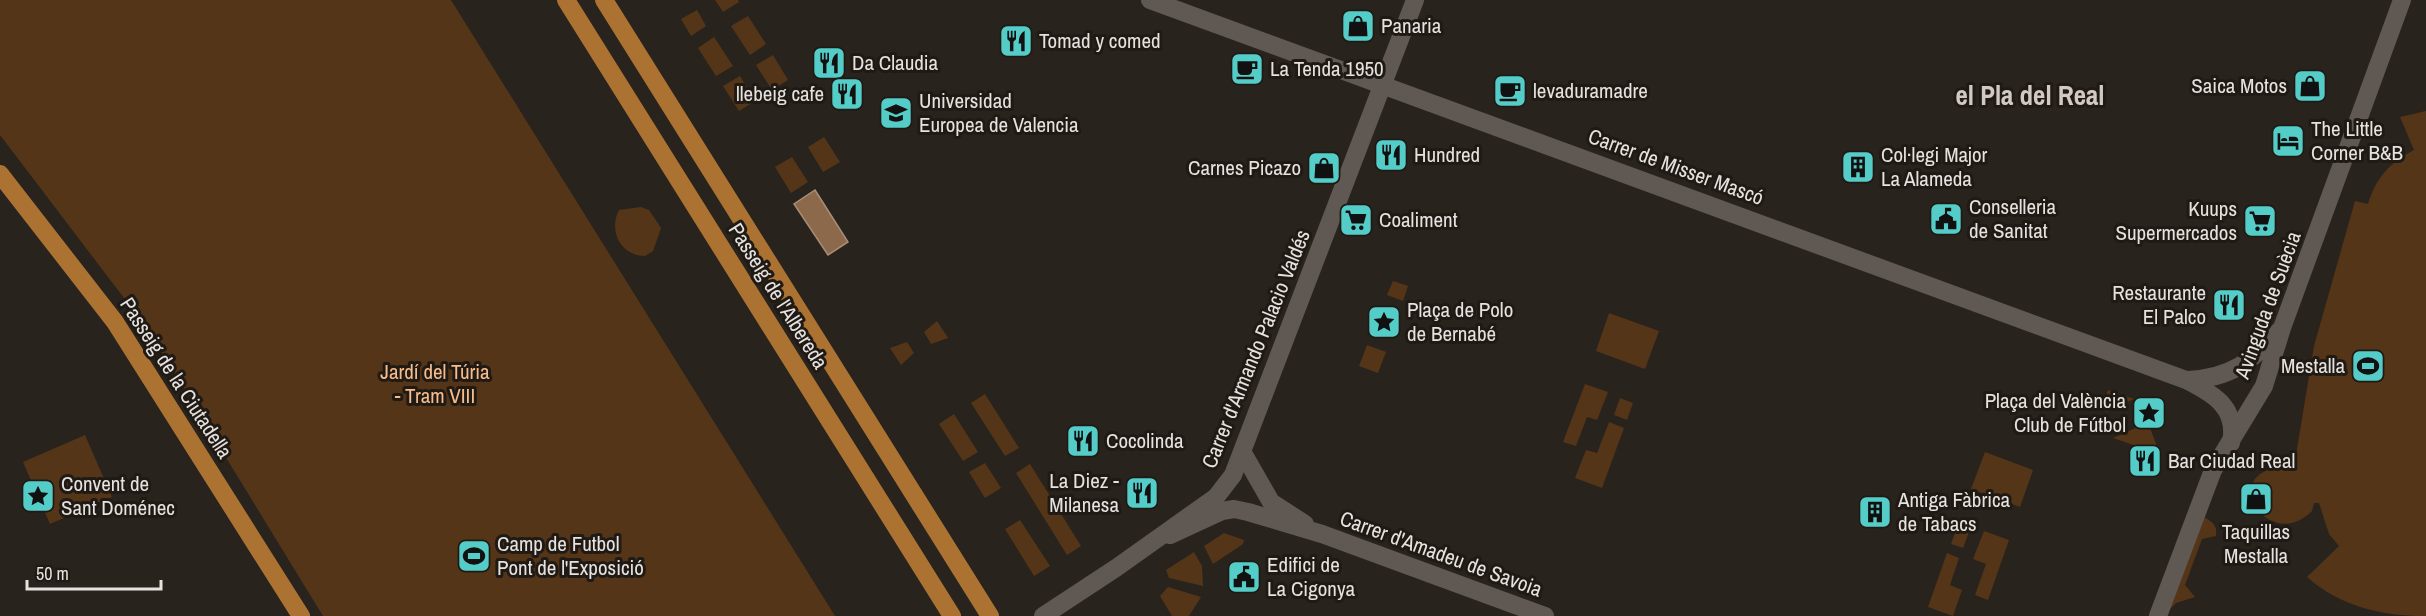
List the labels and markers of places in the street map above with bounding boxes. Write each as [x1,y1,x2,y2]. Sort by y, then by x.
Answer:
shop icon: Panaria [1340,8,1376,44]
place label: Panaria [1381,11,1442,40]
restaurant icon: Tomad y comed [998,23,1034,59]
place label: Tomad y comed [1039,26,1161,55]
restaurant icon: Da Claudia [811,45,847,81]
place label: Da Claudia [852,48,939,77]
cafe icon: La Tenda 1950 [1229,51,1265,87]
place label: La Tenda 1950 [1270,54,1384,83]
shop icon: Saica Motos [2292,68,2328,104]
place label: Saica Motos [2191,71,2287,100]
cafe icon: levaduramadre [1492,73,1528,109]
restaurant icon: llebeig cafe [829,76,865,112]
place label: levaduramadre [1533,76,1648,105]
place label: llebeig cafe [736,79,824,108]
place label: Universidad Europea de Valencia [919,86,1079,139]
school or university icon: Universidad Europea de Valencia [878,95,914,131]
place label: The Little Corner B&B [2311,114,2403,167]
hotel icon: The Little Corner B&B [2270,123,2306,159]
restaurant icon: Hundred [1373,137,1409,173]
place label: Hundred [1414,140,1480,169]
place label: Col·legi Major La Alameda [1881,140,1987,193]
building icon: Col·legi Major La Alameda [1840,149,1876,185]
shop icon: Carnes Picazo [1306,150,1342,186]
place label: Carnes Picazo [1188,153,1301,182]
place label: Conselleria de Sanitat [1969,192,2057,245]
place label: Kuups Supermercados [2115,194,2237,247]
public building icon: Conselleria de Sanitat [1928,201,1964,237]
supermarket icon: Coaliment [1338,202,1374,238]
supermarket icon: Kuups Supermercados [2242,203,2278,239]
place label: Coaliment [1379,205,1458,234]
place label: Restaurante El Palco [2112,278,2206,331]
restaurant icon: Restaurante El Palco [2211,287,2247,323]
place label: Plaça de Polo de Bernabé [1407,295,1513,348]
place icon: Plaça de Polo de Bernabé [1366,304,1402,340]
sports icon: Mestalla [2350,348,2386,384]
place label: Mestalla [2281,351,2345,380]
place label: Plaça del València Club de Fútbol [1985,386,2126,439]
place icon: Plaça del València Club de Fútbol [2131,395,2167,431]
restaurant icon: Cocolinda [1065,423,1101,459]
place label: Cocolinda [1106,426,1184,455]
restaurant icon: Bar Ciudad Real [2127,443,2163,479]
place label: Bar Ciudad Real [2168,446,2295,475]
place label: La Diez - Milanesa [1049,466,1119,519]
place label: Convent de Sant Doménec [61,469,175,522]
restaurant icon: La Diez - Milanesa [1124,475,1160,511]
place icon: Convent de Sant Doménec [20,478,56,514]
shop icon: Taquillas Mestalla [2238,481,2274,517]
place label: Antiga Fàbrica de Tabacs [1897,485,2011,538]
building icon: Antiga Fàbrica de Tabacs [1857,494,1893,530]
place label: Taquillas Mestalla [2222,517,2290,570]
place label: Camp de Futbol Pont de l'Exposició [497,529,644,582]
sports icon: Camp de Futbol Pont de l'Exposició [456,538,492,574]
place label: Edifici de La Cigonya [1267,550,1355,603]
public building icon: Edifici de La Cigonya [1226,559,1262,595]

